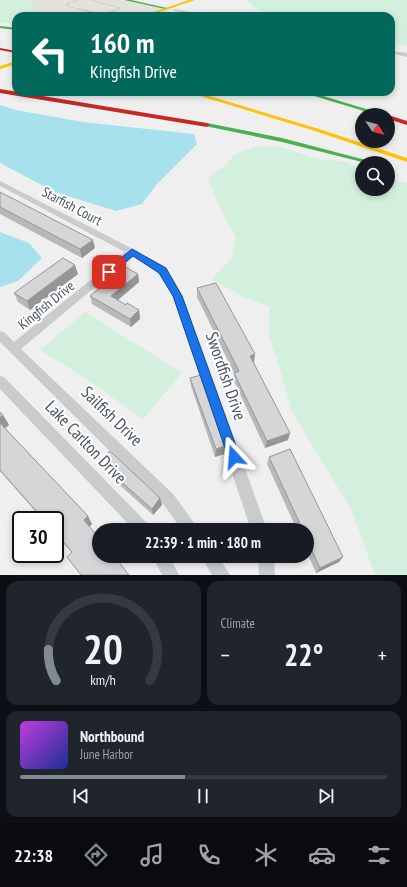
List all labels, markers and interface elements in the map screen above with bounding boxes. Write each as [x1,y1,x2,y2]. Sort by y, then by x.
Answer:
text: 160 m [90,24,154,61]
icon: left [24,28,76,80]
text: Kingfish Drive [90,60,177,83]
north arrow [355,108,395,148]
map controls [355,108,395,196]
button: search [355,156,395,196]
street label: Starfish Court [39,183,105,229]
pin [92,255,126,289]
icon: arrive [98,261,120,283]
street label: Kingfish Drive [14,277,78,333]
street label: Swordfish Drive [201,329,251,423]
street label: Sailfish Drive [77,381,147,451]
street label: Lake Carlton Drive [41,396,131,488]
position arrow [213,436,255,478]
speed limit sign: 30 [12,511,64,563]
text: 22:39 · 1 min · 180 m [145,533,261,552]
text: Climate [221,615,255,632]
text: 20 [83,622,123,675]
text: 22° [284,635,324,674]
text: − [221,641,230,669]
text: + [378,641,387,669]
text: km/h [91,670,116,689]
text: Northbound [80,727,144,746]
text: June Harbor [80,746,133,763]
icon: previous [70,785,92,807]
icon: pause [192,785,214,807]
icon: next [315,785,337,807]
icon: directions [82,841,110,869]
icon: music [138,841,166,869]
icon: phone [195,841,223,869]
icon: climate [252,841,280,869]
icon: car [308,841,336,869]
icon: filters [365,841,393,869]
text: 22:38 [14,844,53,867]

